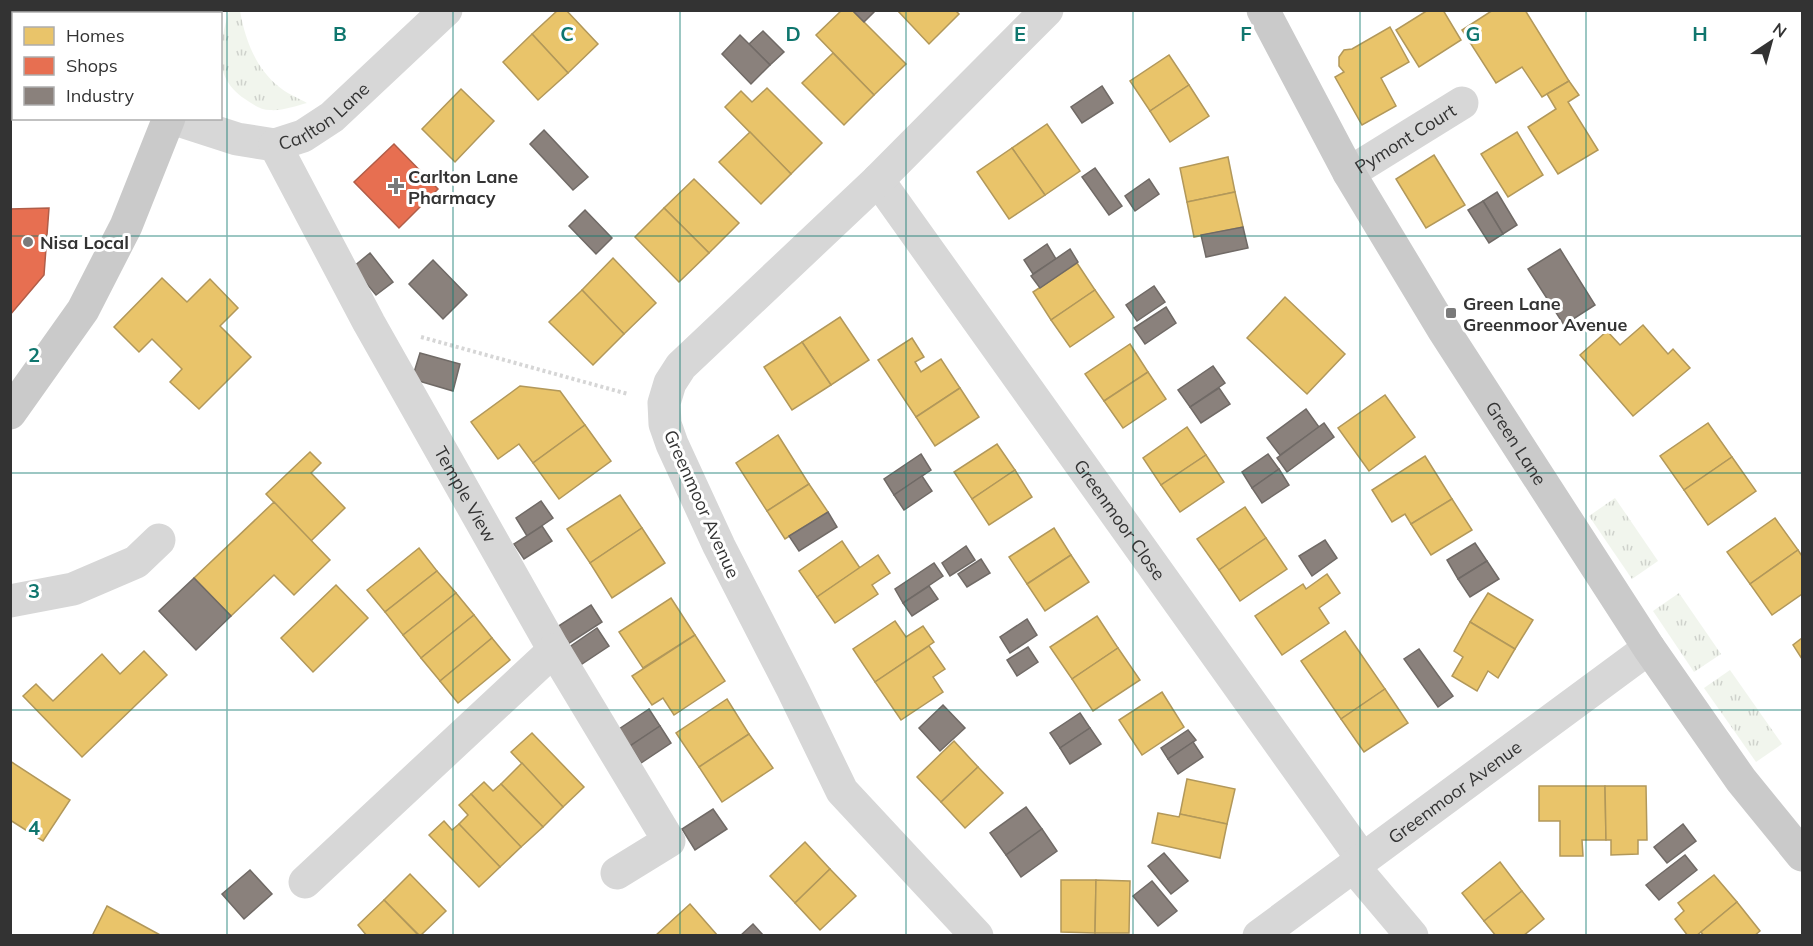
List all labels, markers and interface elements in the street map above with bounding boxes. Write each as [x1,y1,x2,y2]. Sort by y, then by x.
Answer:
legend [12,12,222,120]
north arrow [1741,12,1801,72]
text: N [1769,18,1791,42]
text: B [333,21,347,46]
text: C [560,21,574,46]
text: D [785,21,801,46]
text: E [1014,21,1026,46]
text: F [1240,21,1252,46]
text: G [1466,21,1480,46]
text: H [1692,21,1708,46]
text: Homes [66,24,125,47]
text: Shops [66,54,118,77]
street label: Carlton Lane [275,77,374,155]
text: Industry [66,84,135,107]
street label: Pymont Court [1350,98,1460,178]
place label: Carlton Lane Pharmacy [408,165,518,209]
marker: Carlton Lane Pharmacy [389,179,403,193]
place label: Nisa Local [40,231,129,254]
marker: Nisa Local [21,235,35,249]
place label: Green Lane Greenmoor Avenue [1463,292,1627,336]
marker: Green Lane Greenmoor Avenue [1444,306,1458,320]
text: 2 [28,342,40,367]
street label: Green Lane [1481,397,1552,489]
street label: Greenmoor Avenue [659,426,745,582]
street label: Temple View [430,442,502,547]
street label: Greenmoor Close [1069,455,1171,584]
text: 3 [28,578,40,603]
street label: Greenmoor Avenue [1383,735,1526,848]
text: 4 [28,815,40,840]

